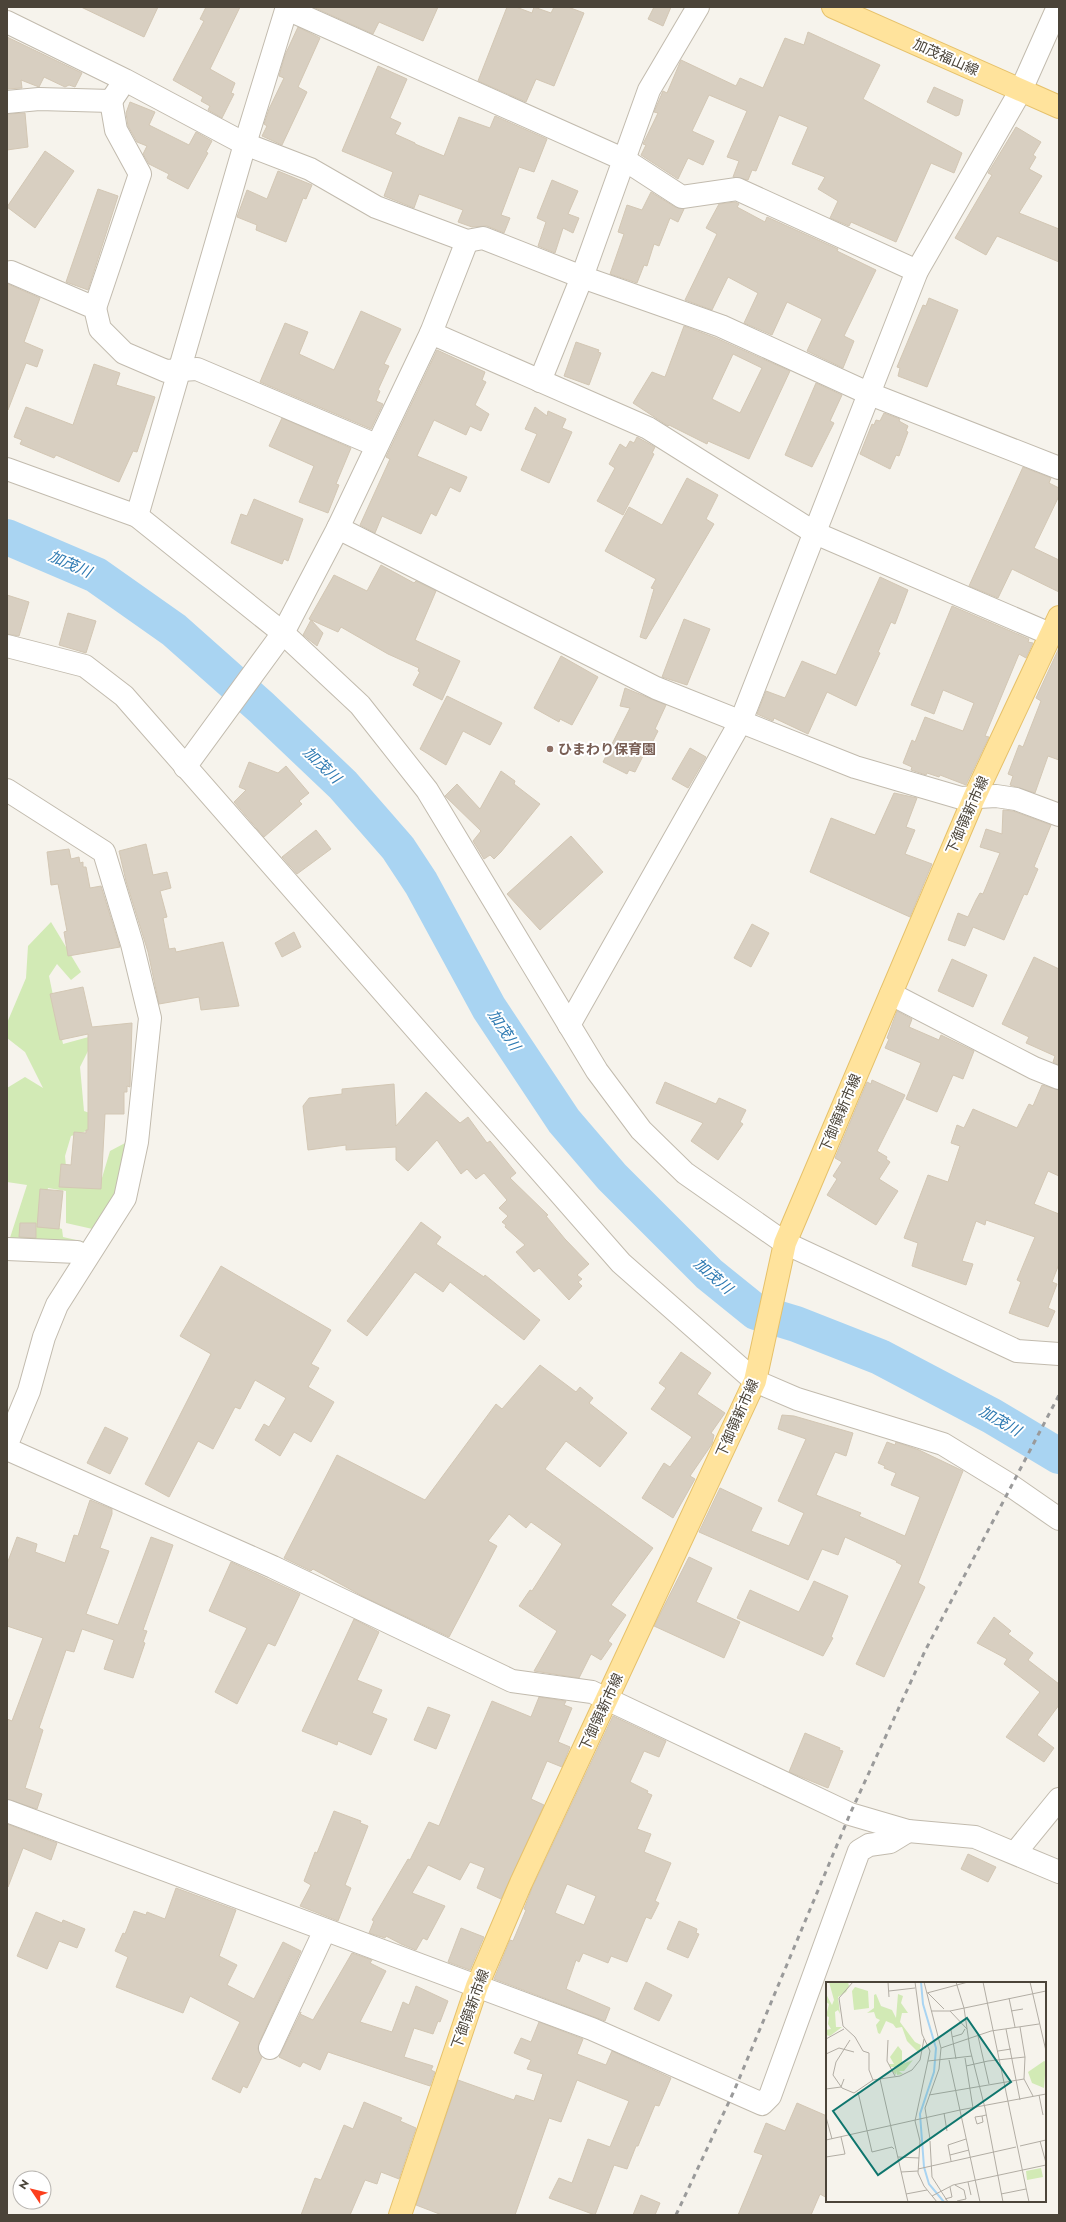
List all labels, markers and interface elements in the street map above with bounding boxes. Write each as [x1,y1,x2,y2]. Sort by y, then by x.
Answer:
street label: 加茂福山線 [910,34,982,80]
water label: 加茂川 [45,545,97,584]
place label: ひまわり保育園 [558,739,656,759]
water label: 加茂川 [298,741,347,790]
marker: ひまわり保育園 [545,744,555,754]
street label: 下御領新市線 [941,773,993,857]
water label: 加茂川 [483,1005,527,1057]
street label: 下御領新市線 [814,1070,866,1156]
water label: 加茂川 [689,1253,739,1300]
street label: 下御領新市線 [711,1376,763,1460]
water label: 加茂川 [975,1400,1027,1443]
street label: 下御領新市線 [574,1670,628,1754]
street label: 下御領新市線 [446,1966,494,2052]
inset map [826,1982,1046,2202]
north arrow [12,2170,52,2210]
text: N [15,2176,33,2192]

